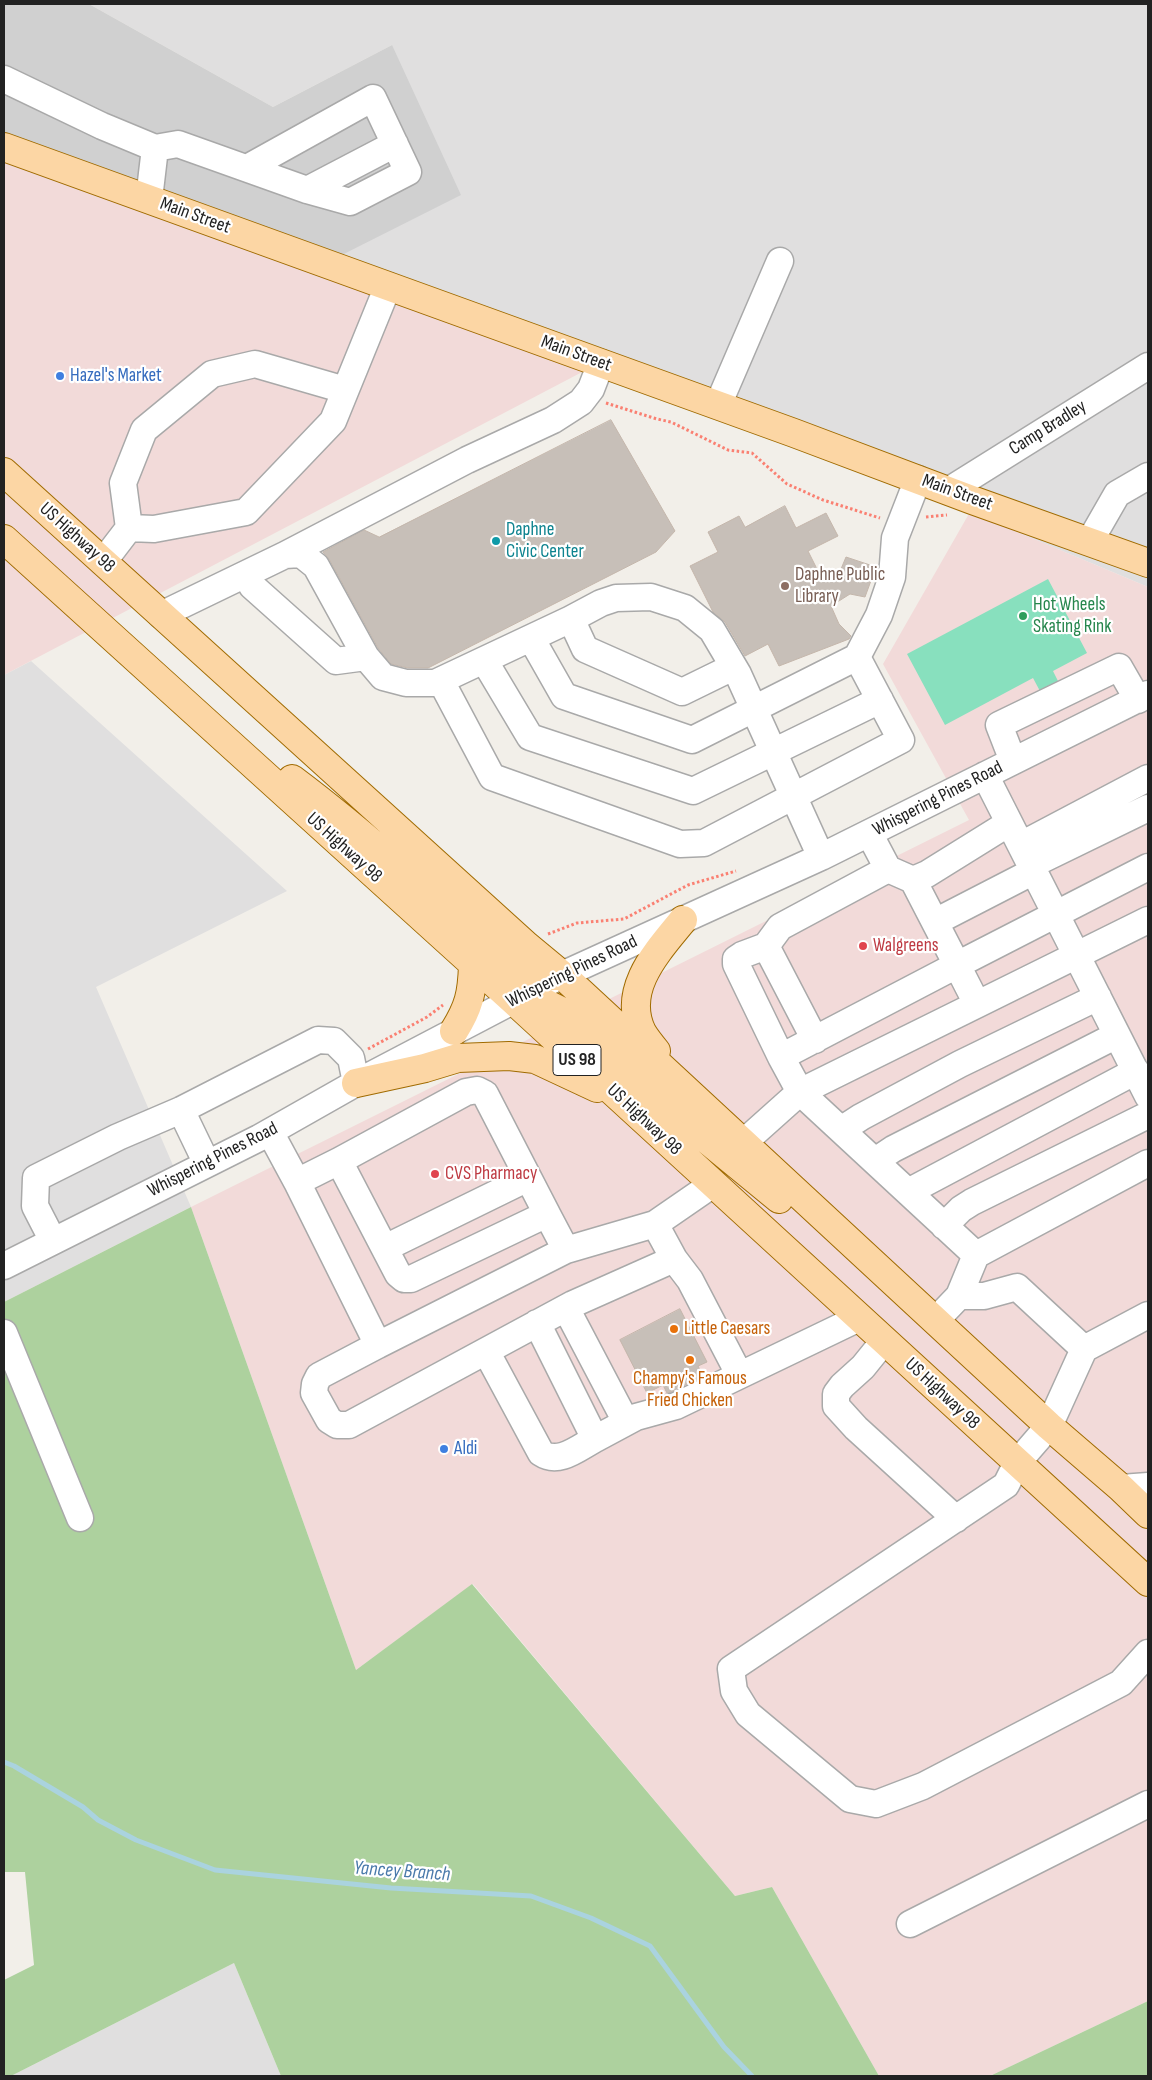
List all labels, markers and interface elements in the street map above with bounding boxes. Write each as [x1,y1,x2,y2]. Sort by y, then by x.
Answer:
street label: Main Street [157,193,233,239]
street label: Main Street [538,331,614,377]
place label: Hazel's Market [70,365,162,387]
marker: Hazel's Market [54,370,66,382]
street label: Camp Bradley [1005,395,1091,461]
street label: Main Street [919,470,995,516]
street label: US Highway 98 [34,498,120,578]
place label: Daphne Civic Center [506,519,584,563]
marker: Daphne Civic Center [490,535,502,547]
place label: Daphne Public Library [795,564,885,608]
marker: Daphne Public Library [779,580,791,592]
place label: Hot Wheels Skating Rink [1033,594,1111,638]
marker: Hot Wheels Skating Rink [1017,610,1029,622]
street label: Whispering Pines Road [869,756,1007,842]
street label: US Highway 98 [301,808,387,888]
street label: Whispering Pines Road [503,930,641,1014]
place label: Walgreens [873,935,939,957]
marker: Walgreens [857,940,869,952]
road number: US 98 [553,1044,601,1076]
street label: US Highway 98 [602,1080,686,1160]
street label: Whispering Pines Road [144,1117,282,1203]
place label: CVS Pharmacy [445,1163,537,1185]
marker: CVS Pharmacy [429,1168,441,1180]
place label: Little Caesars [684,1318,770,1340]
marker: Little Caesars [668,1323,680,1335]
marker: Champy's Famous Fried Chicken [684,1354,696,1366]
street label: US Highway 98 [900,1354,984,1434]
place label: Champy's Famous Fried Chicken [633,1368,747,1412]
place label: Aldi [454,1438,477,1460]
marker: Aldi [438,1443,450,1455]
water label: Yancey Branch [353,1857,451,1887]

